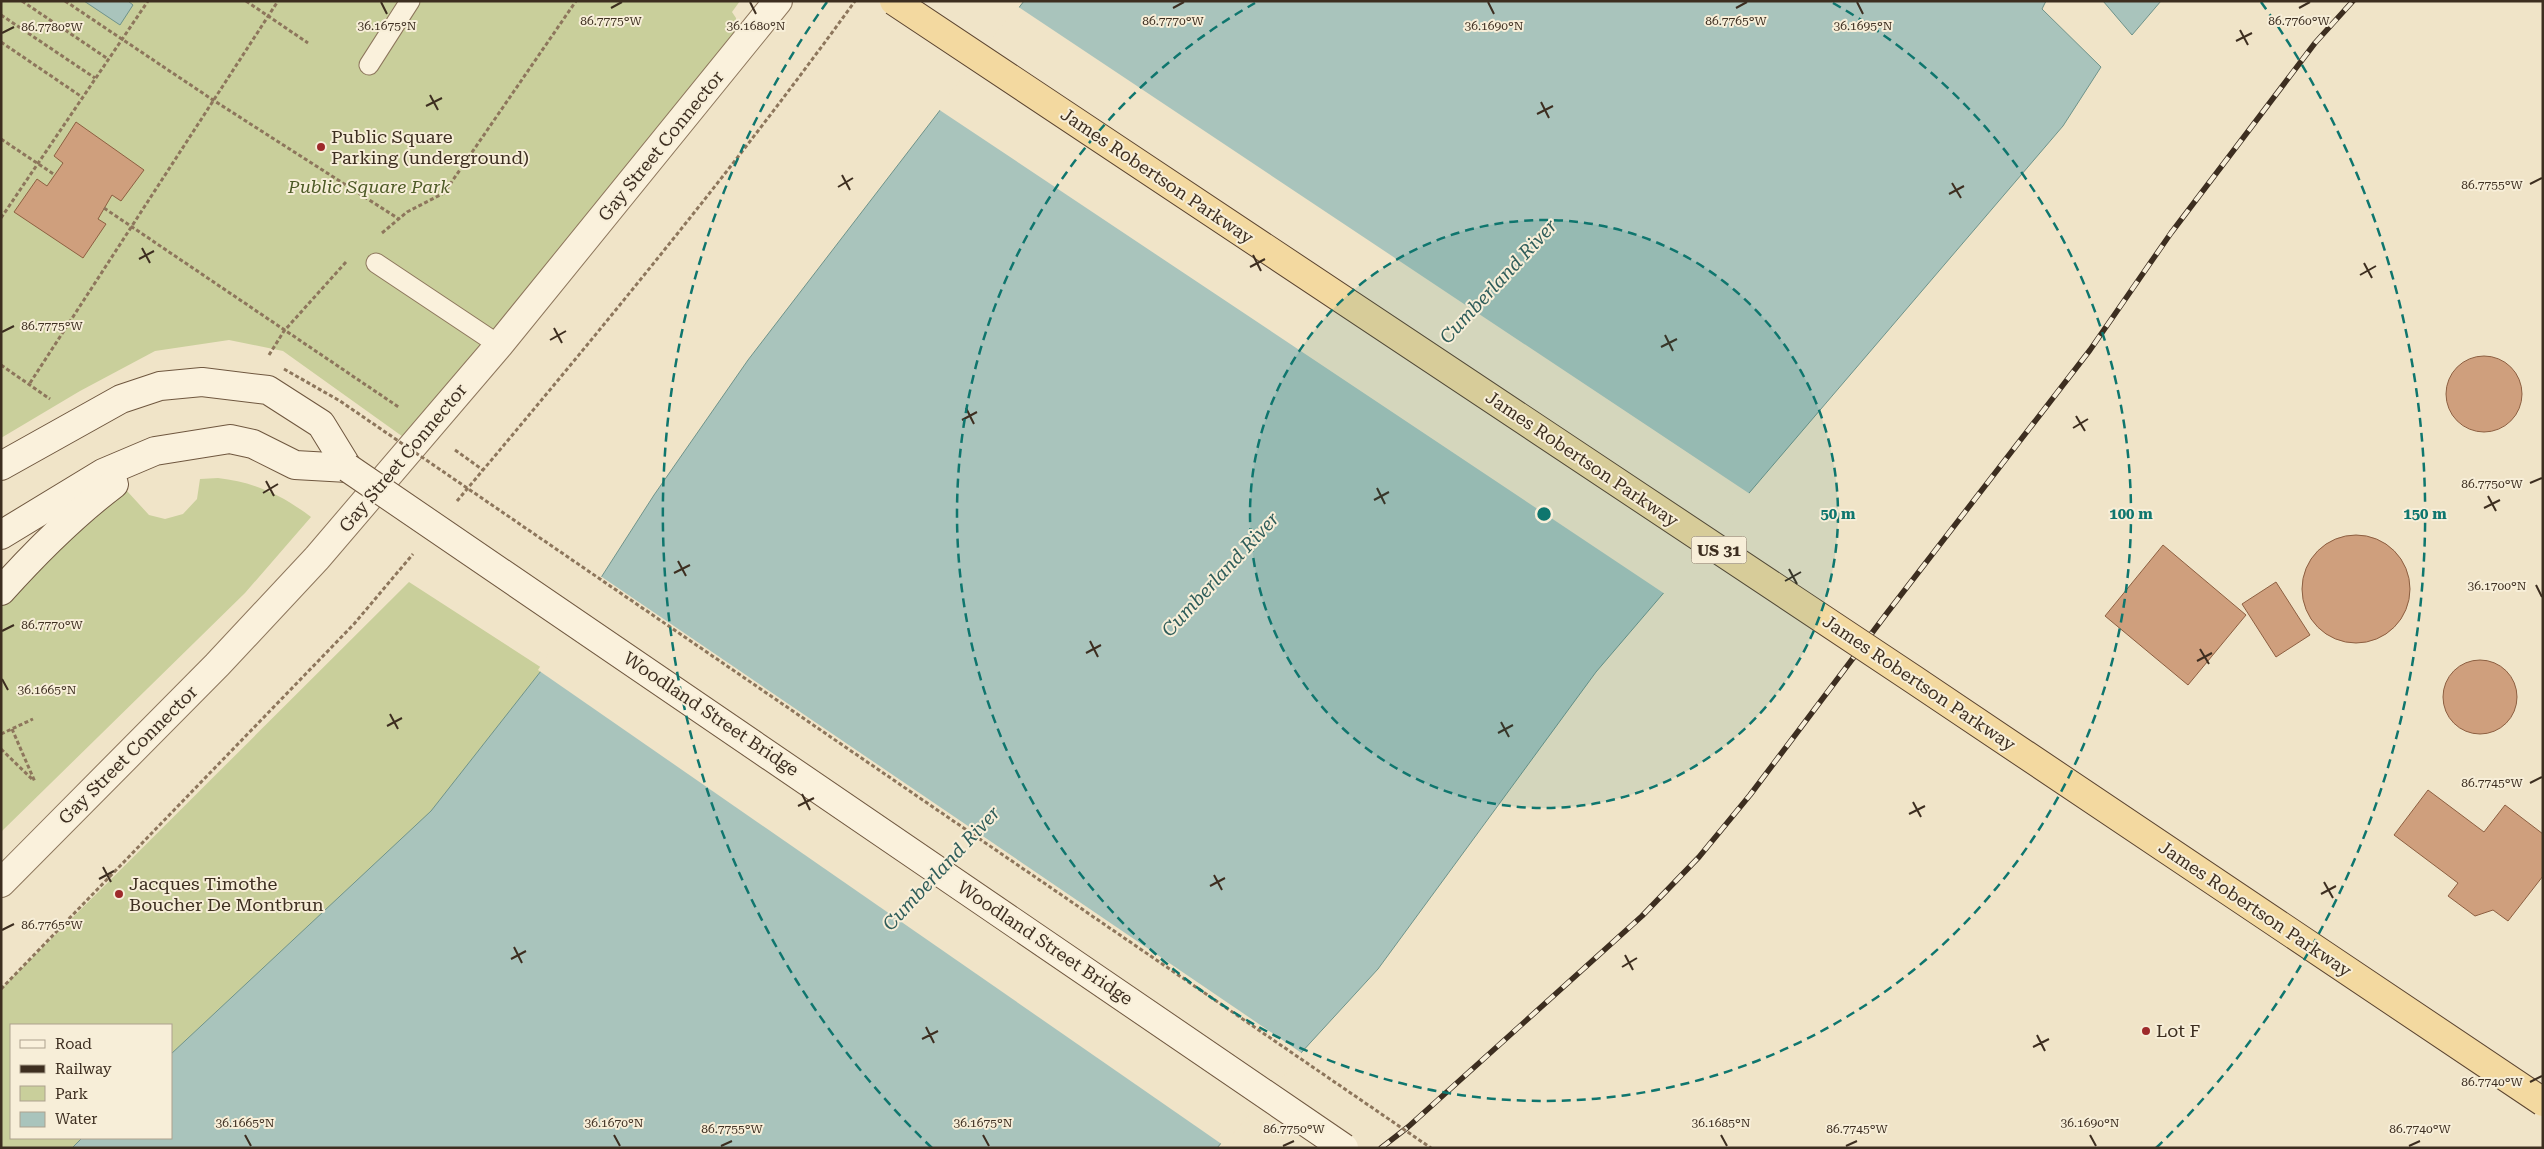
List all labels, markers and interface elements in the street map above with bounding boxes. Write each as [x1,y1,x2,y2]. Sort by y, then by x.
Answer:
text: 86.7775°W [580,14,643,28]
text: 86.7770°W [1142,14,1205,28]
text: 86.7765°W [1705,14,1768,28]
text: 86.7760°W [2268,14,2331,28]
text: 36.1675°N [358,19,417,33]
text: 36.1680°N [727,19,786,33]
text: 36.1690°N [1465,19,1524,33]
text: 36.1695°N [1834,19,1893,33]
text: 86.7780°W [21,20,84,34]
street label: Gay Street Connector [594,66,728,225]
street label: James Robertson Parkway [1057,103,1258,248]
place label: Public Square Parking (underground) [331,126,529,168]
marker: Public Square Parking (underground) [315,141,327,153]
park label: Public Square Park [287,176,450,197]
text: 86.7755°W [2461,178,2524,192]
water label: Cumberland River [1435,214,1562,348]
text: 86.7775°W [21,319,84,333]
street label: Gay Street Connector [334,379,471,536]
street label: James Robertson Parkway [1482,386,1683,531]
text: 86.7750°W [2461,477,2524,491]
centre of rings [1535,505,1553,523]
text: 50 m [1820,505,1856,523]
text: 100 m [2109,505,2153,523]
text: 150 m [2403,505,2447,523]
water label: Cumberland River [1157,507,1284,641]
road number: US 31 [1692,536,1746,564]
text: 36.1700°N [2468,579,2527,593]
street label: James Robertson Parkway [1819,610,2020,755]
text: 86.7770°W [21,618,84,632]
street label: Woodland Street Bridge [620,647,803,780]
street label: Gay Street Connector [54,681,201,828]
text: 36.1665°N [18,683,77,697]
text: 86.7745°W [2461,776,2524,790]
water label: Cumberland River [878,801,1005,935]
street label: James Robertson Parkway [2155,836,2356,981]
place label: Jacques Timothe Boucher De Montbrun [129,873,324,915]
street label: Woodland Street Bridge [954,876,1137,1009]
marker: Jacques Timothe Boucher De Montbrun [113,888,125,900]
text: 86.7765°W [21,918,84,932]
place label: Lot F [2156,1020,2201,1041]
legend [10,1024,172,1139]
marker: Lot F [2140,1025,2152,1037]
text: Road [55,1035,92,1053]
text: Railway [55,1060,112,1078]
text: 86.7740°W [2461,1075,2524,1089]
text: Park [55,1085,89,1103]
text: Water [55,1110,97,1128]
text: 36.1665°N [216,1116,275,1130]
text: 36.1670°N [585,1116,644,1130]
text: 36.1675°N [954,1116,1013,1130]
text: 36.1685°N [1692,1116,1751,1130]
text: 36.1690°N [2061,1116,2120,1130]
text: 86.7755°W [701,1122,764,1136]
text: 86.7750°W [1263,1122,1326,1136]
text: 86.7745°W [1826,1122,1889,1136]
text: 86.7740°W [2389,1122,2452,1136]

